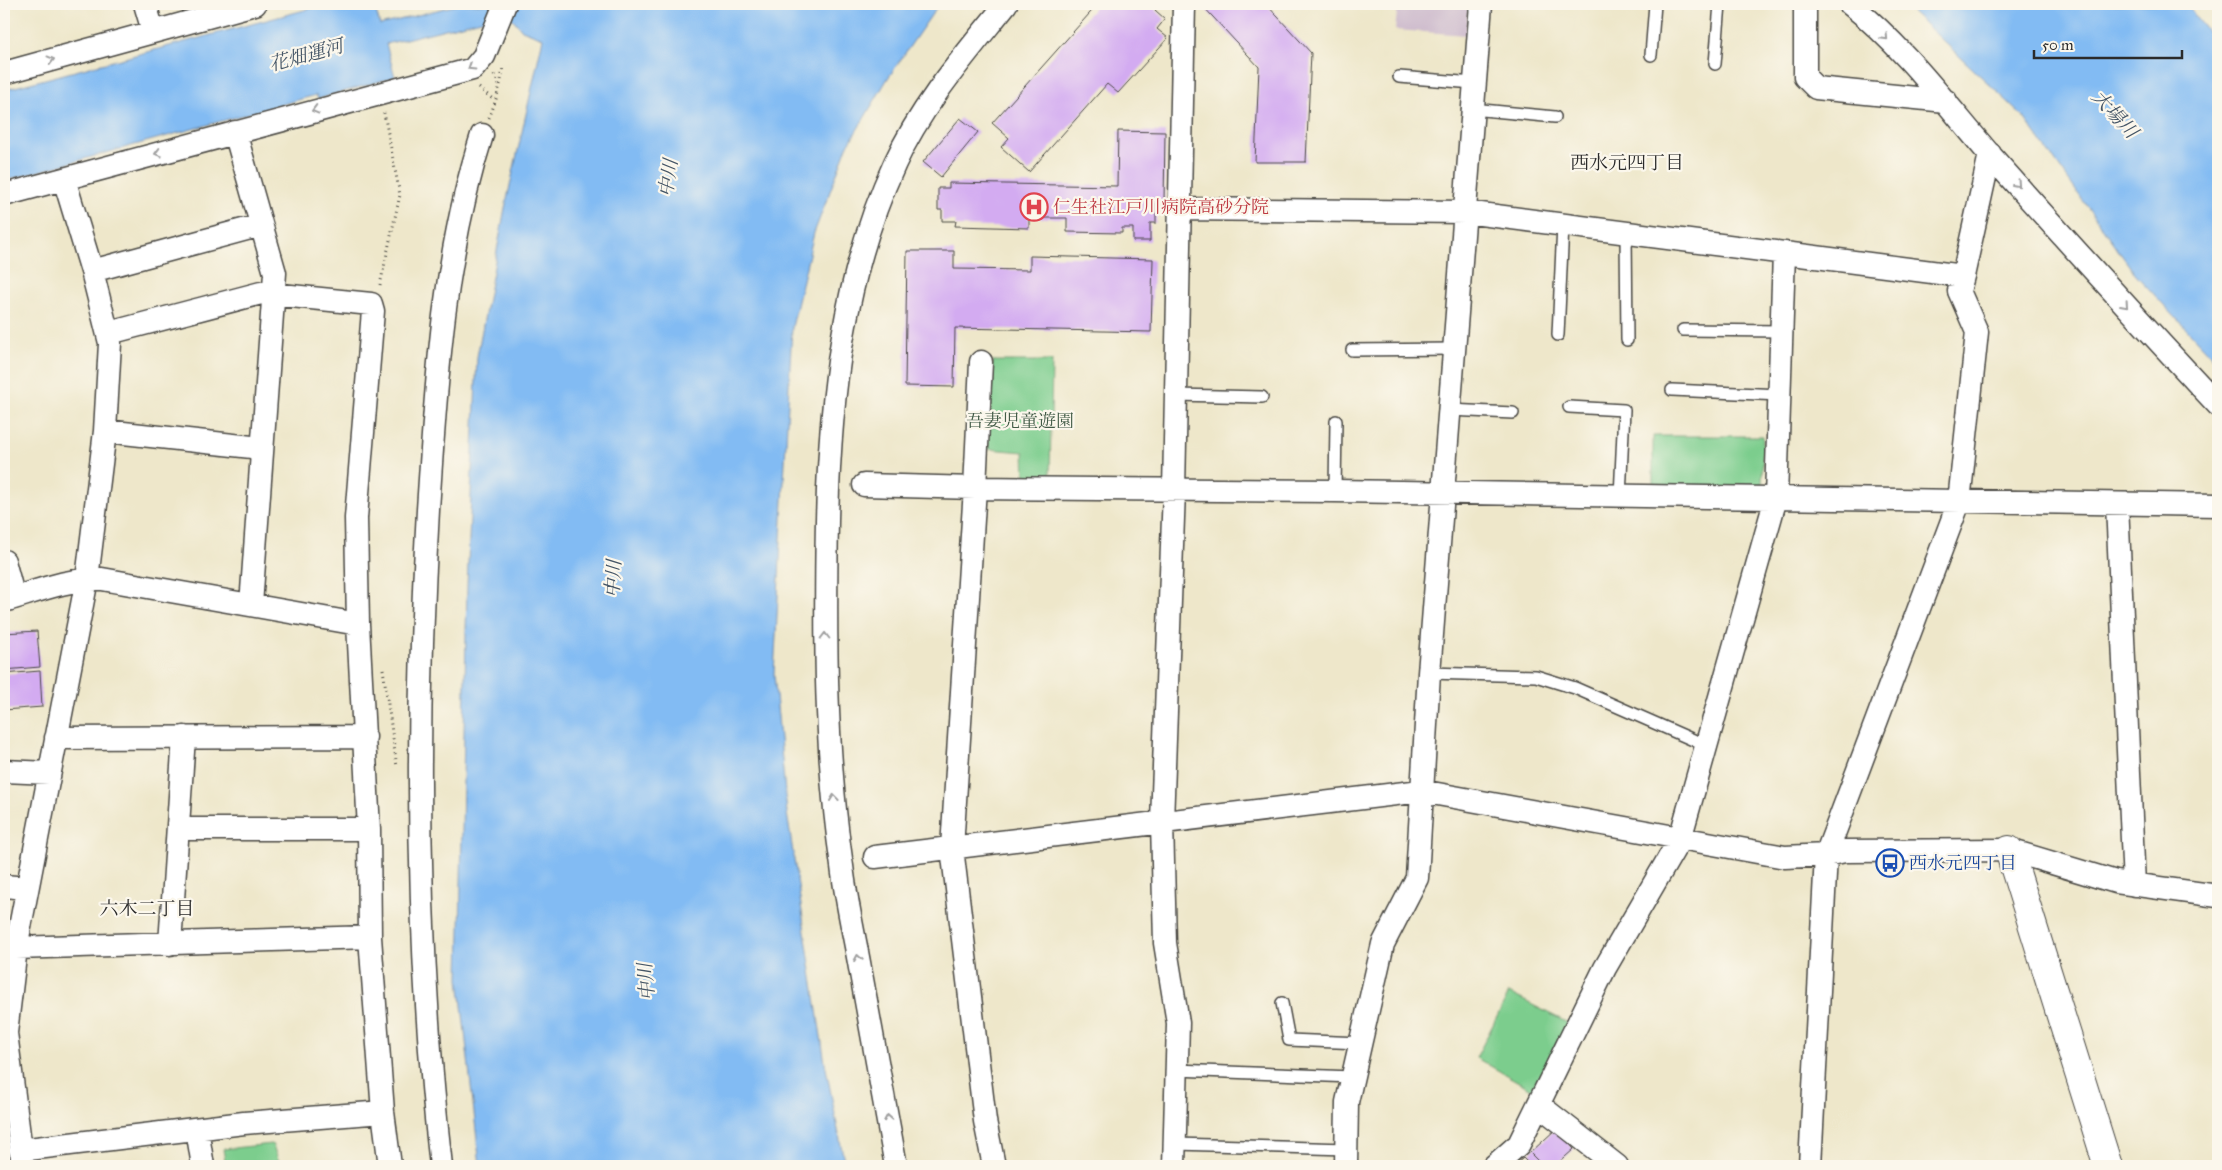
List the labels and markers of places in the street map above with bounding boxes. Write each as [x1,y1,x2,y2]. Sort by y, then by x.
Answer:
hospital icon: 仁生社江戸川病院高砂分院 [1019,192,1049,222]
place label: 仁生社江戸川病院高砂分院 [1053,196,1269,218]
bus stop icon: 西水元四丁目 [1875,848,1905,878]
place label: 西水元四丁目 [1909,852,2017,874]

